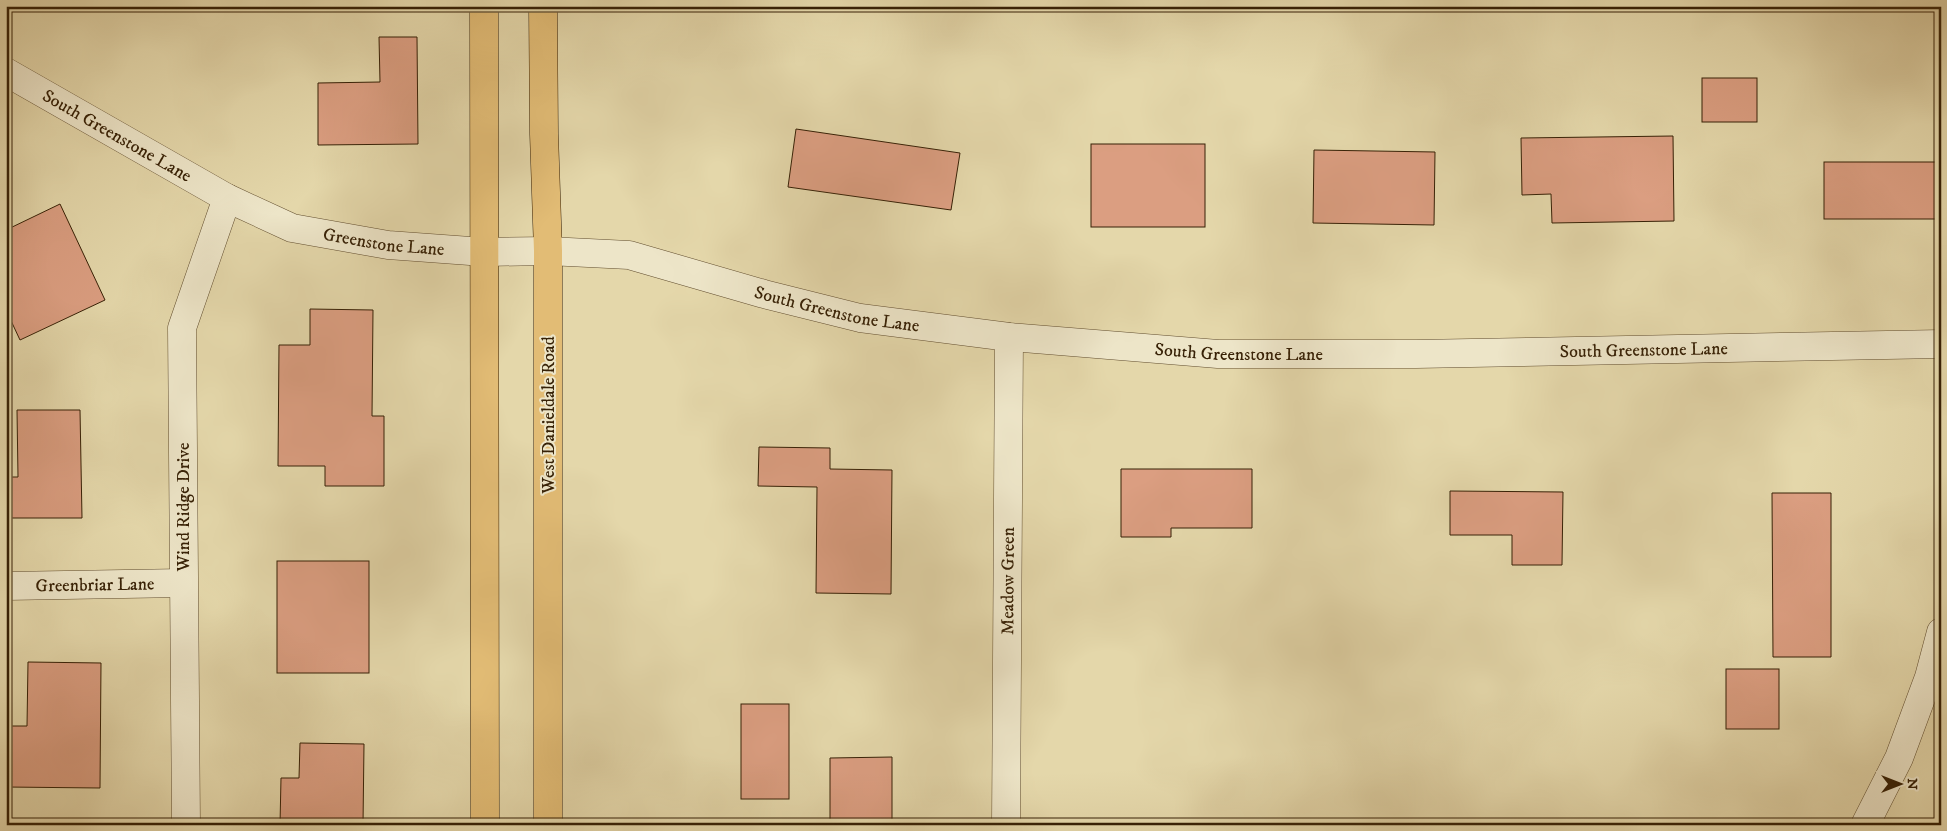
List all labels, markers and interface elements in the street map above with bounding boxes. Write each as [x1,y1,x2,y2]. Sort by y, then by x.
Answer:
street label: South Greenstone Lane [38,85,195,187]
street label: Greenstone Lane [321,224,445,261]
street label: South Greenstone Lane [752,282,921,337]
street label: West Danieldale Road [538,336,560,495]
street label: South Greenstone Lane [1559,338,1728,363]
street label: South Greenstone Lane [1154,339,1323,366]
street label: Wind Ridge Drive [173,442,195,573]
street label: Meadow Green [997,526,1020,635]
street label: Greenbriar Lane [35,573,155,597]
north arrow [1874,758,1924,808]
text: N [1903,778,1921,790]

